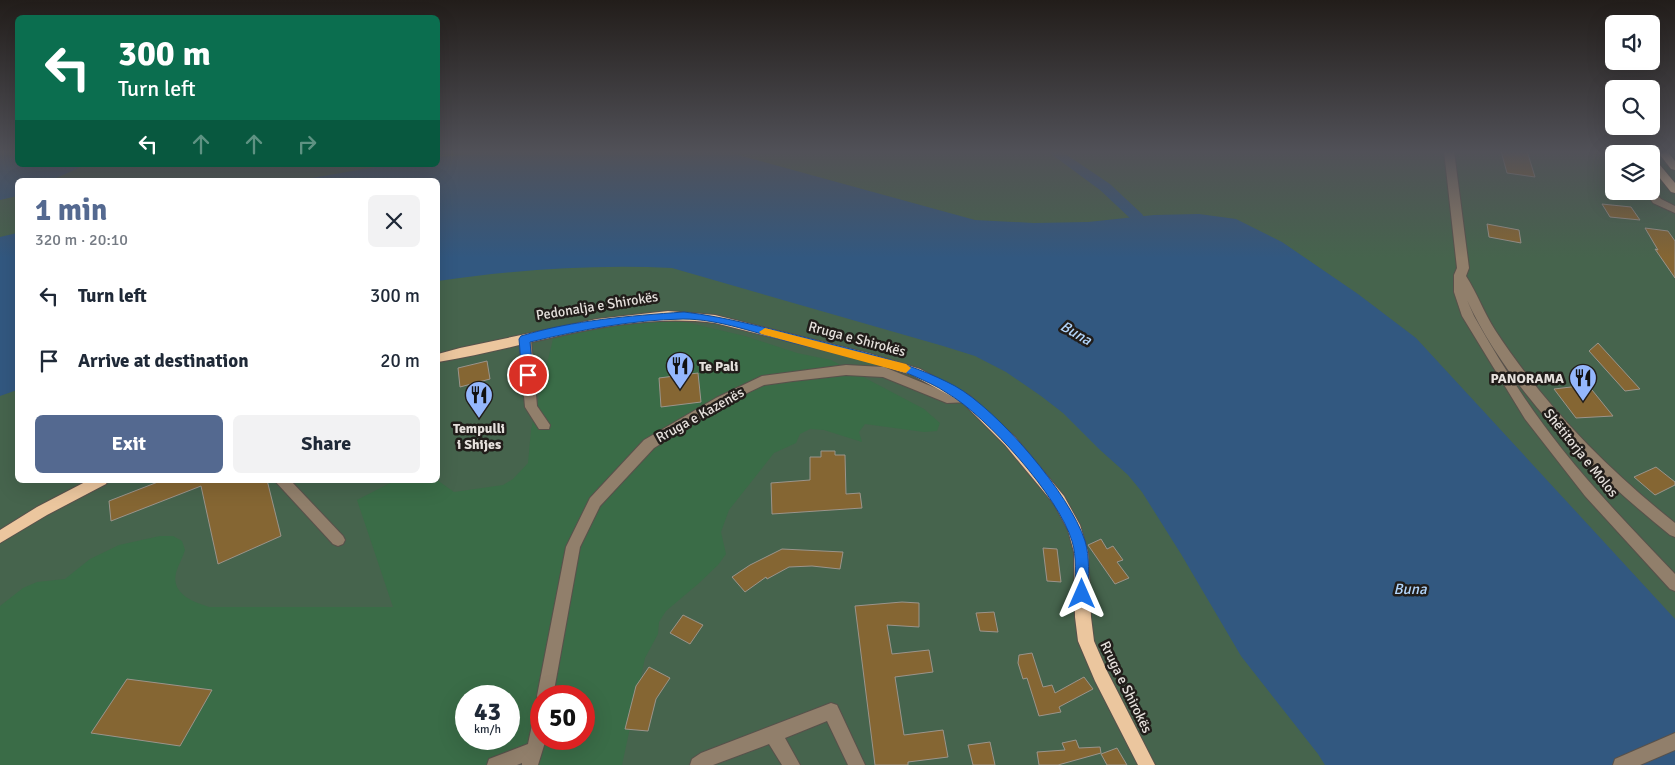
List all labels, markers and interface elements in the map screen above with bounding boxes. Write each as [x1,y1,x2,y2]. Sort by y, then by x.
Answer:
map controls [1605,15,1660,200]
button: sound [1605,15,1660,70]
text: 300 m [118,32,211,75]
icon: left [35,35,100,100]
text: Turn left [118,75,196,102]
button: search [1605,80,1660,135]
icon: left [134,130,162,158]
icon: ahead [187,130,215,158]
icon: ahead [240,130,268,158]
icon: right [293,130,321,158]
button: layers [1605,145,1660,200]
text: 1 min [35,192,107,229]
button: close [368,195,420,247]
text: 320 m · 20:10 [35,230,128,250]
icon: left [35,282,63,310]
text: Turn left [78,284,147,308]
text: 300 m [370,284,420,308]
street label: Pedonalja e Shirokës [535,288,659,324]
water label: Buna [1057,317,1095,349]
street label: Rruga e Shirokës [806,318,908,360]
icon: arrive [35,347,63,375]
text: Arrive at destination [78,349,249,373]
text: 20 m [380,349,420,373]
restaurant icon: Te Pali [665,351,695,390]
pin [507,354,549,396]
place label: Te Pali [699,358,738,375]
icon: arrive [514,361,542,389]
restaurant icon: PANORAMA [1568,363,1598,402]
place label: PANORAMA [1490,370,1564,387]
restaurant icon: Tempulli i Shijes [464,380,494,419]
street label: Rruga e Kazenës [653,384,747,446]
street label: Shëtitorja e Molos [1540,405,1622,501]
button: Exit [35,415,223,473]
button: Share [233,415,420,473]
place label: Tempulli i Shijes [453,420,505,453]
position arrow [1055,567,1107,619]
water label: Buna [1393,580,1427,598]
street label: Rruga e Shirokës [1096,638,1156,736]
speed limit sign: 50 [530,685,595,750]
text: 43 [474,696,501,727]
text: km/h [474,722,501,737]

